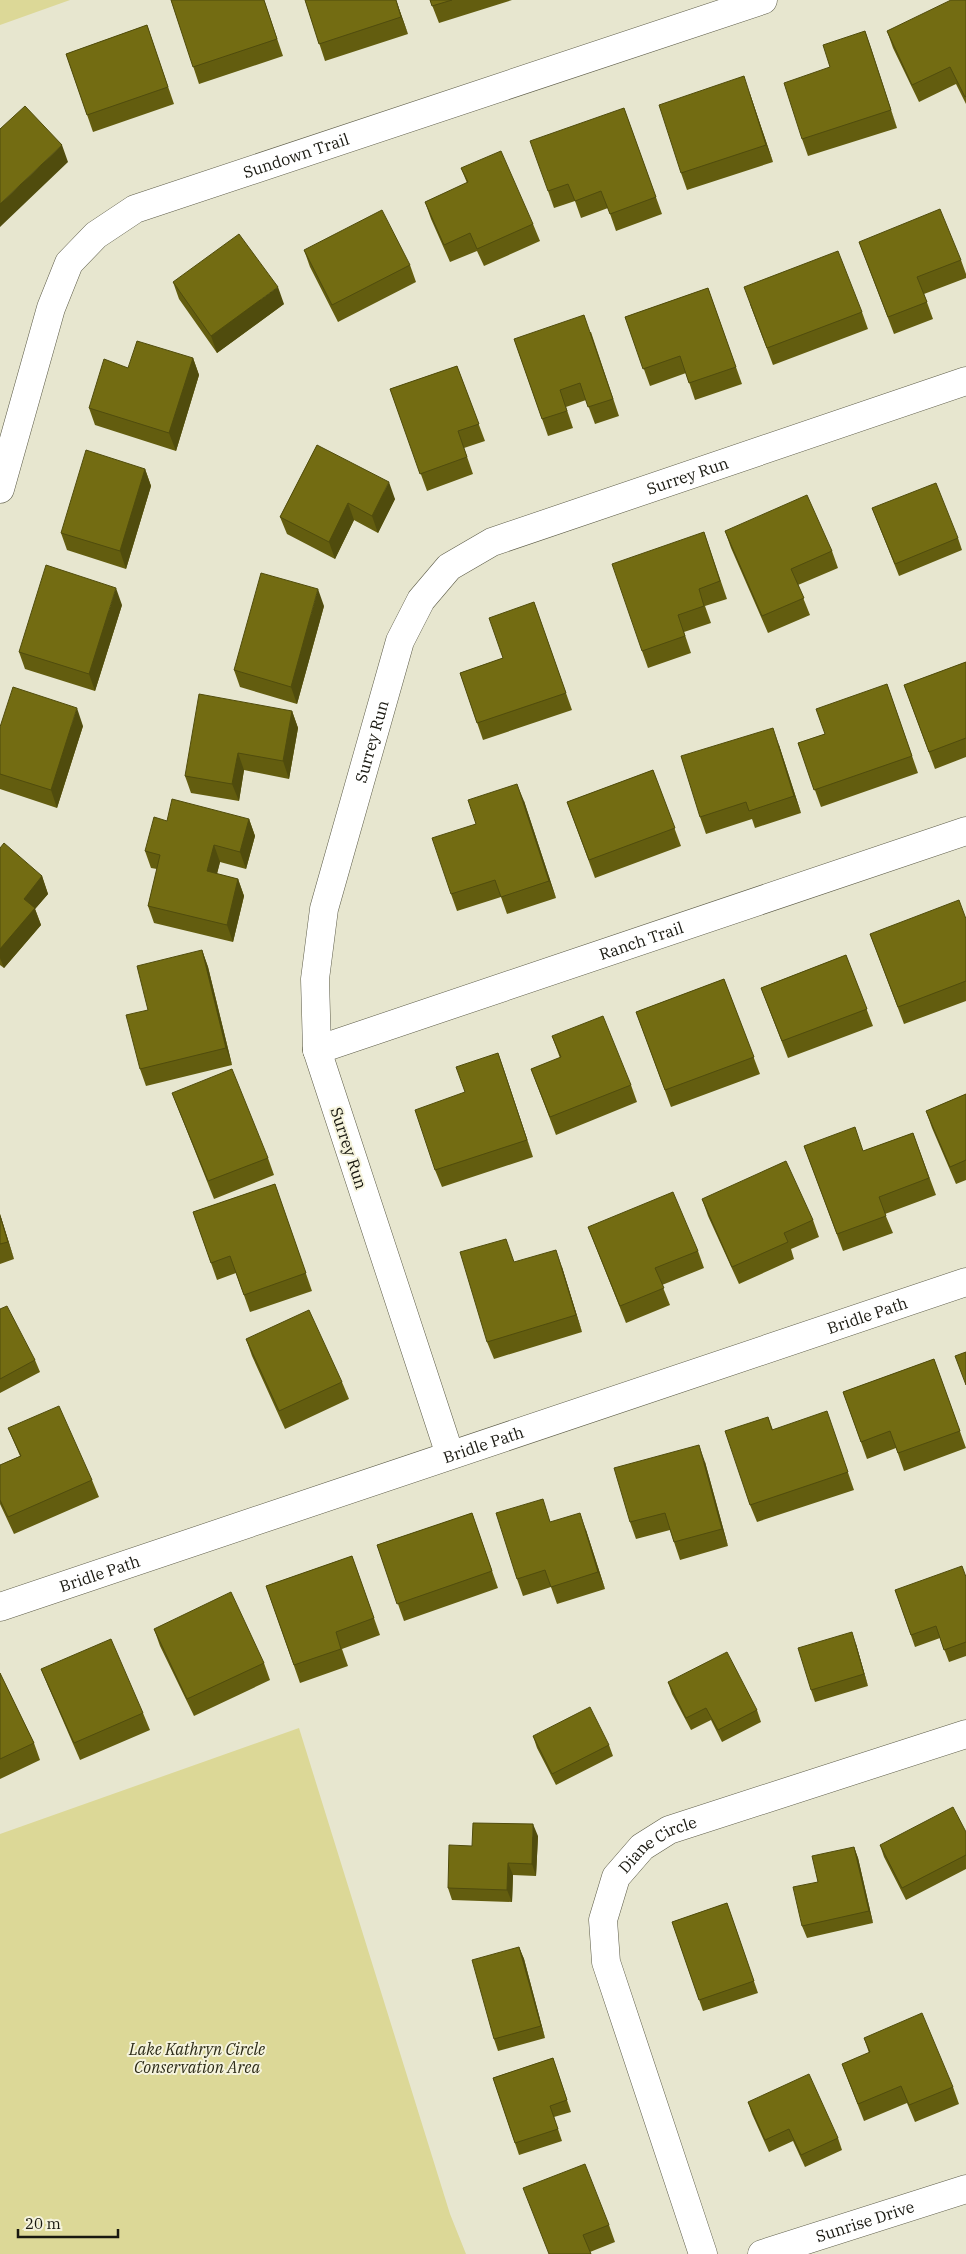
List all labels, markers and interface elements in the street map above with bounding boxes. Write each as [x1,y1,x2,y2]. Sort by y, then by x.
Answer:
street label: Sundown Trail [240,128,352,182]
street label: Surrey Run [644,452,731,499]
street label: Surrey Run [350,698,393,785]
street label: Ranch Trail [596,917,686,964]
street label: Surrey Run [326,1104,372,1192]
street label: Bridle Path [824,1292,910,1338]
street label: Bridle Path [441,1422,526,1467]
street label: Bridle Path [57,1551,142,1596]
street label: Diane Circle [614,1812,699,1877]
park label: Lake Kathryn Circle Conservation Area [128,2039,265,2077]
street label: Sunrise Drive [813,2196,917,2246]
scale bar [18,2206,118,2238]
text: 20 m [25,2214,61,2233]

